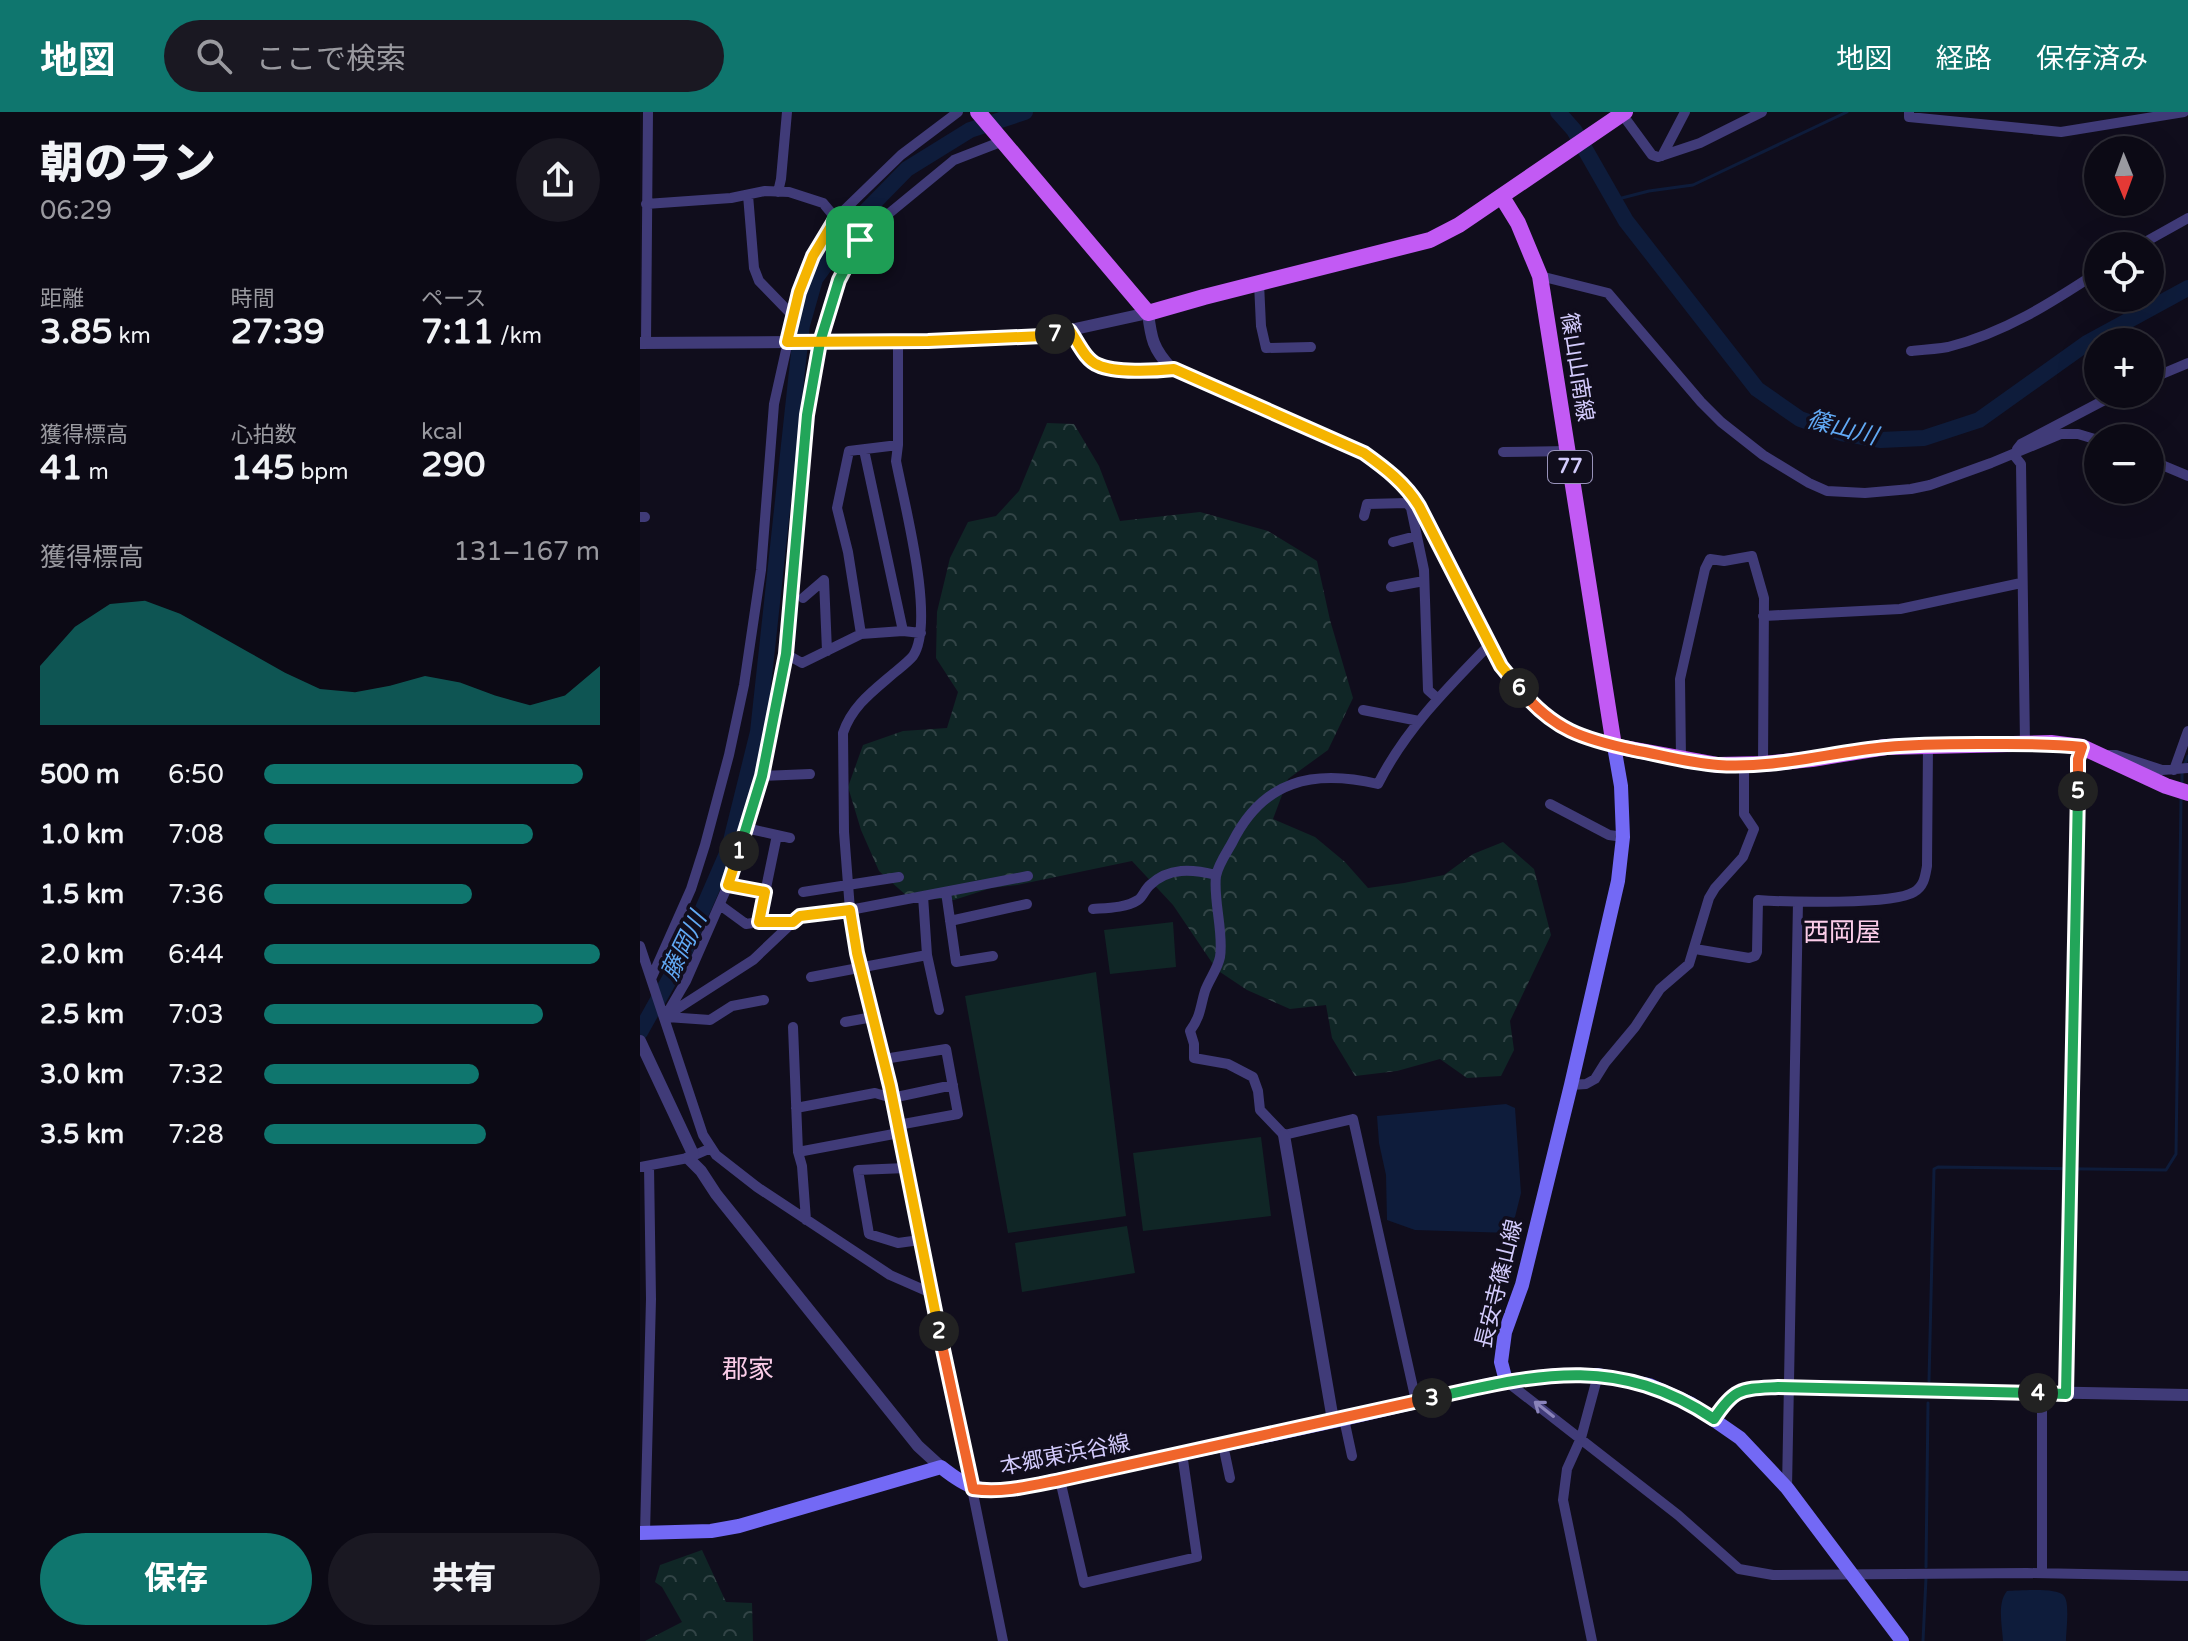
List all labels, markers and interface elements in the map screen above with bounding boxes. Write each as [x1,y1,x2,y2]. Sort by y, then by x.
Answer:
search box [164,20,724,92]
icon: search [192,34,236,78]
text: 地図 [40,38,116,84]
text: ここで検索 [256,41,406,78]
text: 地図 [1836,42,1892,76]
text: 経路 [1936,42,1992,76]
text: 保存済み [2036,42,2148,76]
north arrow [2084,136,2164,216]
map controls [2084,136,2164,504]
text: 朝のラン [40,138,216,191]
button: share [516,138,600,222]
text: 06:29 [40,195,112,226]
pin [826,206,894,274]
icon: arrive [838,218,882,262]
button: locate [2084,232,2164,312]
text: 距離 [40,286,84,312]
text: 時間 [231,286,275,312]
text: ペース [421,286,486,312]
street label: 篠山山南線 [1556,311,1598,423]
text: 3.85 [40,312,113,353]
text: 27:39 [231,312,325,353]
text: 7:11 [421,312,494,353]
pin: 7 [1035,314,1075,354]
text: 7 [1048,321,1062,347]
text: km [113,323,151,349]
text: /km [494,323,542,349]
button: + [2084,328,2164,408]
water label: 篠山川 [1803,405,1883,452]
text: kcal [421,419,463,445]
text: 獲得標高 [40,422,128,448]
text: 心拍数 [231,422,297,448]
button: − [2084,424,2164,504]
text: 290 [421,445,485,486]
text: 41 [40,448,83,489]
text: 145 [231,448,295,489]
road number: 77 [1548,451,1592,483]
text: m [83,459,109,485]
text: bpm [295,459,348,485]
text: 131–167 m [454,536,600,567]
text: 獲得標高 [40,542,144,573]
pin: 6 [1499,668,1539,708]
text: 6 [1512,675,1526,701]
text: 500 m [40,759,120,790]
text: 6:50 [168,759,224,790]
pin: 5 [2058,771,2098,811]
text: 5 [2071,778,2085,804]
text: 1.0 km [40,819,124,850]
text: 7:08 [168,819,224,850]
pin: 1 [719,831,759,871]
text: 1 [732,838,746,864]
text: 1.5 km [40,879,124,910]
text: 7:36 [168,879,224,910]
water label: 藤岡川 [655,905,714,985]
district label: 西岡屋 [1803,917,1881,948]
text: 2.0 km [40,939,124,970]
text: 6:44 [168,939,224,970]
text: 2.5 km [40,999,124,1030]
text: 7:03 [168,999,224,1030]
text: 3.0 km [40,1059,124,1090]
text: 7:32 [168,1059,224,1090]
text: 3.5 km [40,1119,124,1150]
text: 7:28 [168,1119,224,1150]
street label: 長安寺篠山線 [1470,1217,1528,1351]
pin: 2 [919,1311,959,1351]
text: 2 [932,1318,946,1344]
district label: 郡家 [722,1354,774,1385]
pin: 4 [2018,1373,2058,1413]
pin: 3 [1412,1378,1452,1418]
text: 4 [2031,1380,2045,1406]
text: 3 [1425,1385,1439,1411]
one-way arrow [1534,1401,1555,1418]
street label: 本郷東浜谷線 [998,1430,1132,1480]
button: 保存 [40,1533,312,1625]
button: 共有 [328,1533,600,1625]

